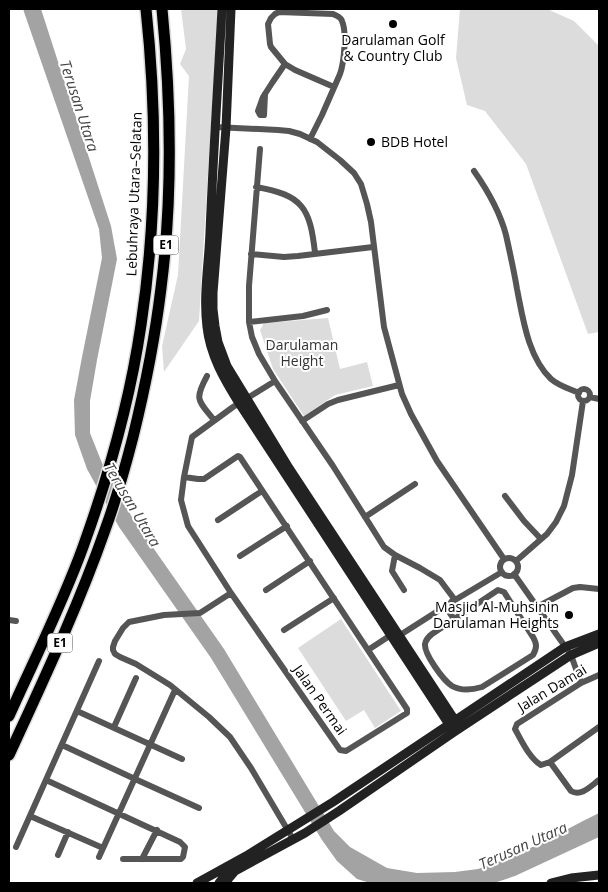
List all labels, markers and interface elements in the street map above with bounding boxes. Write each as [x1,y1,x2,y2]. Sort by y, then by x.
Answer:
marker: Darulaman Golf & Country Club [387,18,399,30]
place label: Darulaman Golf & Country Club [341,30,446,65]
water label: Terusan Utara [56,57,104,154]
street label: Lebuhraya Utara–Selatan [121,111,146,277]
place label: BDB Hotel [381,132,448,151]
marker: BDB Hotel [365,136,377,148]
road number: E1 [154,236,178,254]
park label: Darulaman Height [266,335,338,370]
water label: Terusan Utara [100,459,166,551]
place label: Masjid Al-Muhsinin Darulaman Heights [433,597,559,632]
marker: Masjid Al-Muhsinin Darulaman Heights [563,609,575,621]
road number: E1 [48,634,72,652]
street label: Jalan Permai [288,659,352,738]
street label: Jalan Damai [512,660,590,717]
water label: Terusan Utara [475,816,571,874]

